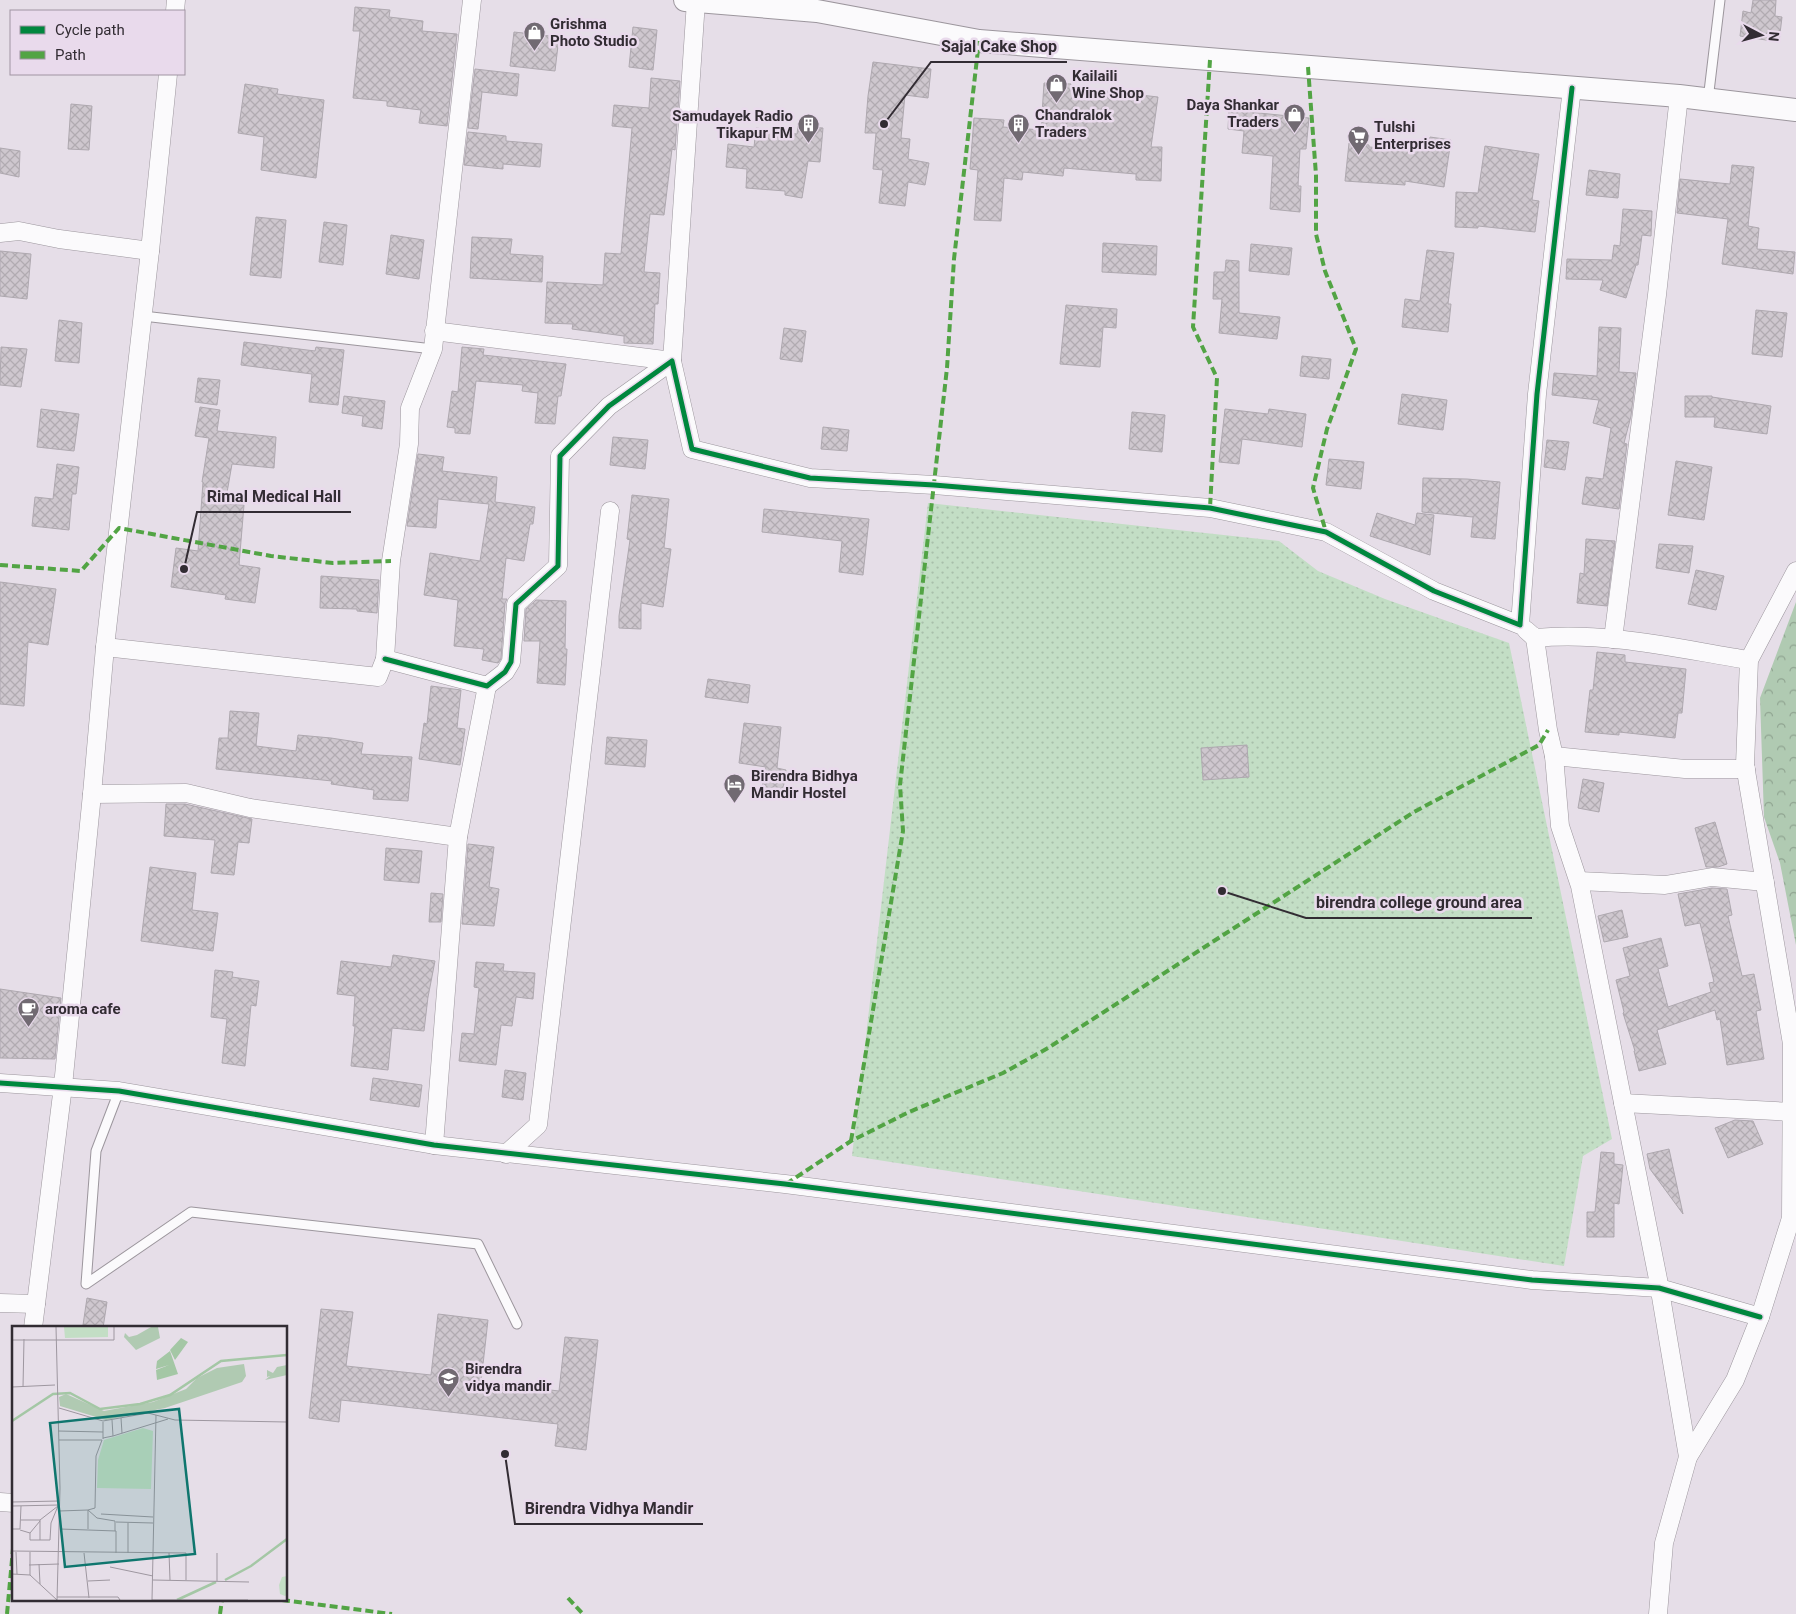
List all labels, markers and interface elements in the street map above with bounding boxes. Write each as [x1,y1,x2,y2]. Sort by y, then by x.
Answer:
legend [10,10,185,75]
north arrow [1736,10,1786,60]
place label: Grishma Photo Studio [550,15,637,50]
text: Cycle path [55,21,125,39]
shop icon: Grishma Photo Studio [522,21,546,52]
callout: Sajal Cake Shop [931,31,1067,62]
text: N [1765,31,1782,42]
text: Sajal Cake Shop [941,37,1057,56]
text: Path [55,46,86,64]
place label: Kailaili Wine Shop [1072,67,1144,102]
shop icon: Kailaili Wine Shop [1044,73,1068,104]
place label: Daya Shankar Traders [1187,96,1280,131]
shop icon: Daya Shankar Traders [1283,102,1307,133]
place label: Chandralok Traders [1035,106,1113,141]
place label: Samudayek Radio Tikapur FM [672,107,793,142]
building icon: Chandralok Traders [1007,112,1031,143]
building icon: Samudayek Radio Tikapur FM [797,113,821,144]
place label: Tulshi Enterprises [1374,118,1451,153]
supermarket icon: Tulshi Enterprises [1346,124,1370,155]
callout: Rimal Medical Hall [197,481,351,512]
text: Rimal Medical Hall [207,487,341,506]
place label: Birendra Bidhya Mandir Hostel [751,767,858,802]
hotel icon: Birendra Bidhya Mandir Hostel [723,773,747,804]
callout: birendra college ground area [1306,887,1532,918]
text: birendra college ground area [1316,893,1522,912]
cafe icon: aroma cafe [17,997,41,1028]
place label: aroma cafe [45,1000,121,1018]
inset map [12,1326,288,1602]
place label: Birendra vidya mandir [465,1360,552,1395]
school or university icon: Birendra vidya mandir [437,1366,461,1397]
callout: Birendra Vidhya Mandir [515,1493,703,1524]
text: Birendra Vidhya Mandir [525,1499,693,1518]

